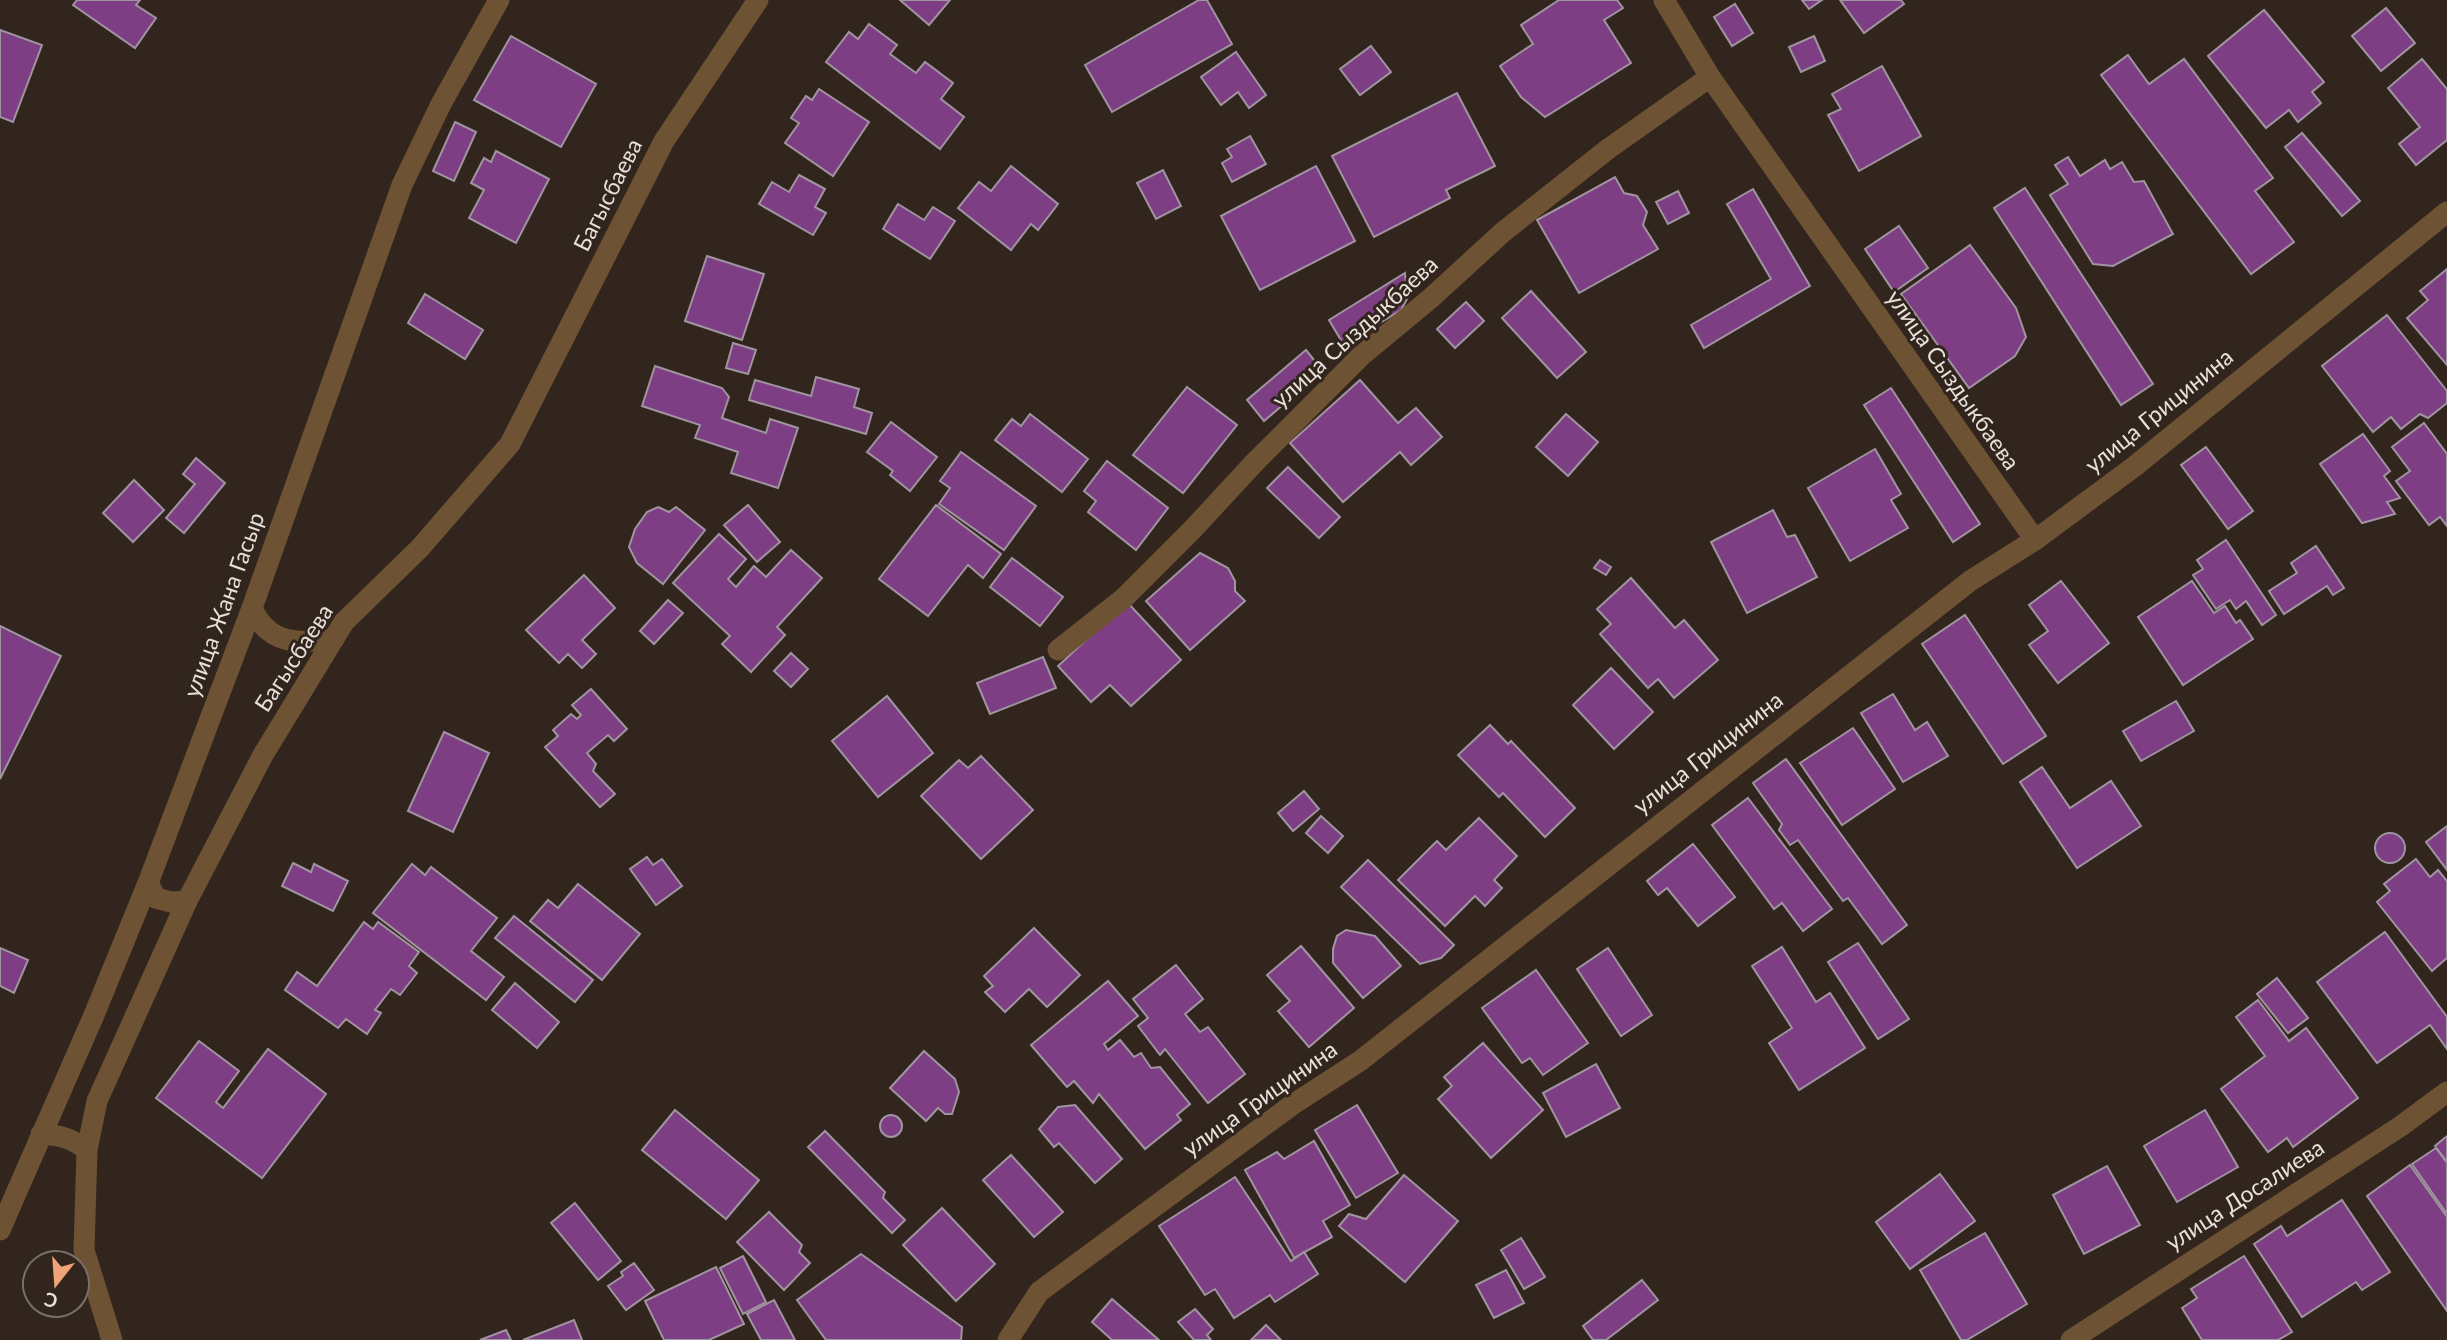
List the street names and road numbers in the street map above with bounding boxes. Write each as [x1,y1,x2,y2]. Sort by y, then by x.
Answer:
street label: Багысбаева [567,134,647,255]
street label: улица Сыздыкбаева [1266,250,1443,413]
street label: улица Сыздыкбаева [1881,284,2026,475]
street label: улица Грицинина [2079,342,2238,478]
street label: улица Жана Гасыр [177,508,270,701]
street label: Багысбаева [248,598,338,716]
street label: улица Грицинина [1627,685,1788,819]
street label: улица Грицинина [1177,1034,1342,1162]
street label: улица Досалиева [2160,1133,2329,1256]

